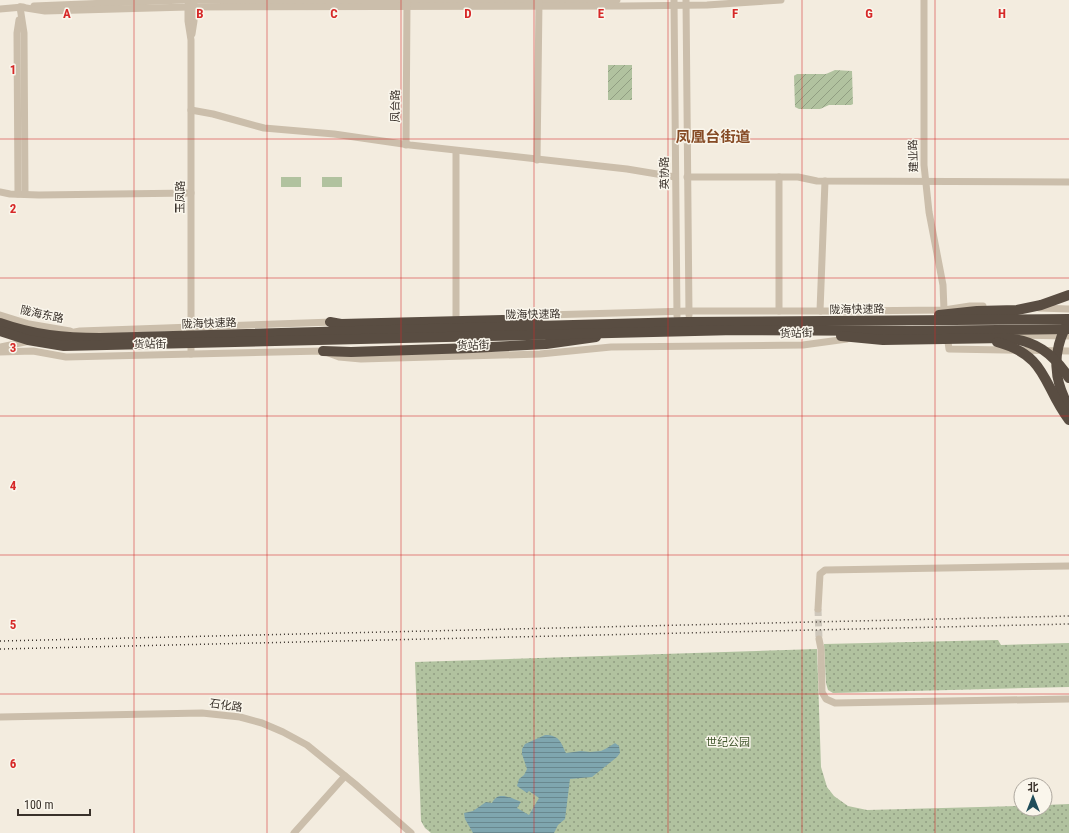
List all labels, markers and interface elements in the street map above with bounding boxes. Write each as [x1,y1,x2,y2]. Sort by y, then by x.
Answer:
text: A [63,6,71,21]
text: B [196,6,204,21]
text: C [330,6,338,21]
text: D [464,6,472,21]
text: E [598,6,605,21]
text: F [732,6,738,21]
text: G [865,6,873,21]
text: H [998,6,1006,21]
text: 1 [10,62,16,77]
street label: 凤台路 [389,90,402,123]
district label: 凤凰台街道 [675,128,751,146]
street label: 建业路 [906,139,921,173]
street label: 英协路 [658,157,671,190]
street label: 玉凤路 [174,181,187,214]
text: 2 [10,201,17,216]
street label: 陇海快速路 [829,303,885,316]
street label: 陇海东路 [19,304,65,325]
street label: 陇海快速路 [505,308,561,321]
street label: 陇海快速路 [181,316,237,331]
street label: 货站街 [779,326,813,341]
street label: 货站街 [133,338,167,351]
street label: 货站街 [456,338,490,353]
text: 3 [10,340,16,355]
text: 4 [10,478,17,493]
text: 5 [10,617,17,632]
street label: 石化路 [209,697,243,714]
park label: 世纪公园 [706,736,750,749]
text: 6 [10,756,17,771]
north arrow [1013,777,1053,817]
text: 北 [1028,781,1039,794]
scale bar [18,791,90,817]
text: 100 m [24,798,54,812]

